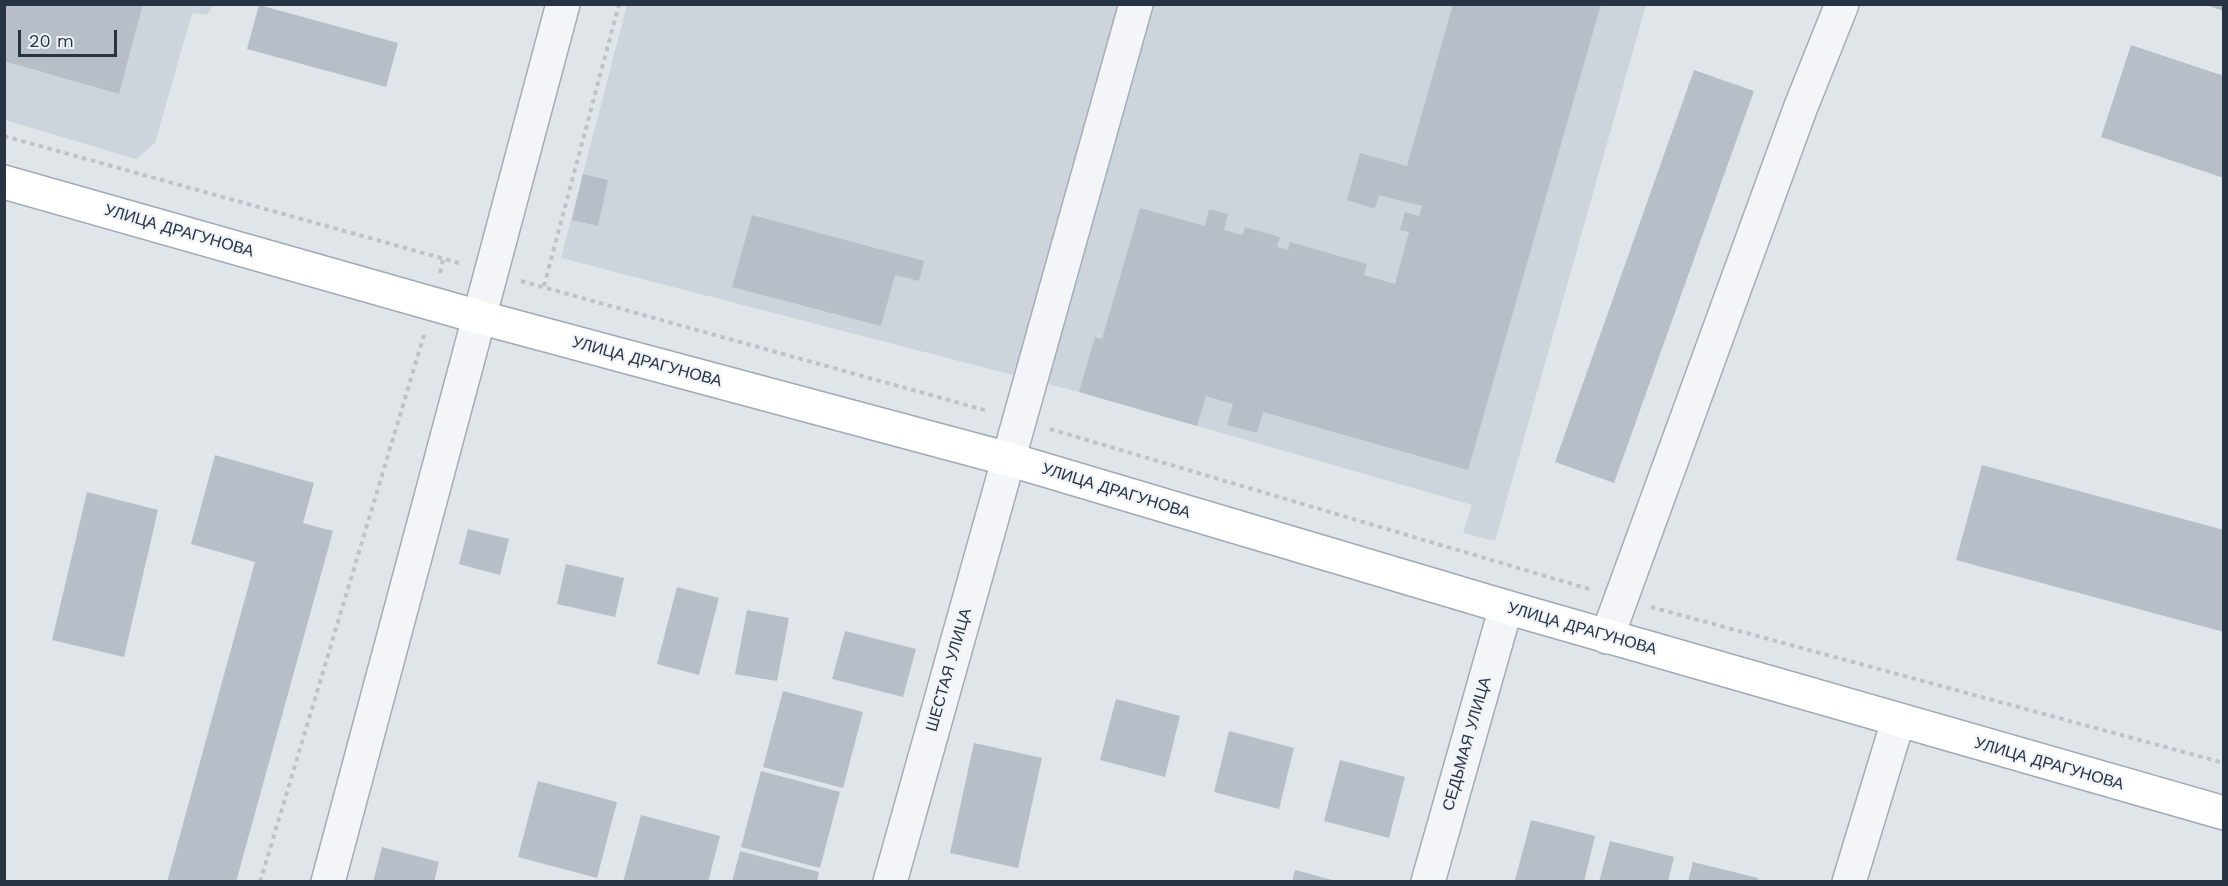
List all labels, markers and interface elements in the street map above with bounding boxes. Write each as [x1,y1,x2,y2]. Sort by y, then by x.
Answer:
scale bar [21,18,120,56]
text: 20 m [29,30,74,51]
street label: УЛИЦА ДРАГУНОВА [102,201,256,261]
street label: УЛИЦА ДРАГУНОВА [570,333,724,391]
street label: УЛИЦА ДРАГУНОВА [1039,459,1193,523]
street label: УЛИЦА ДРАГУНОВА [1505,599,1659,659]
street label: ШЕСТАЯ УЛИЦА [922,606,976,734]
street label: СЕДЬМАЯ УЛИЦА [1439,675,1495,813]
street label: УЛИЦА ДРАГУНОВА [1972,734,2126,794]

